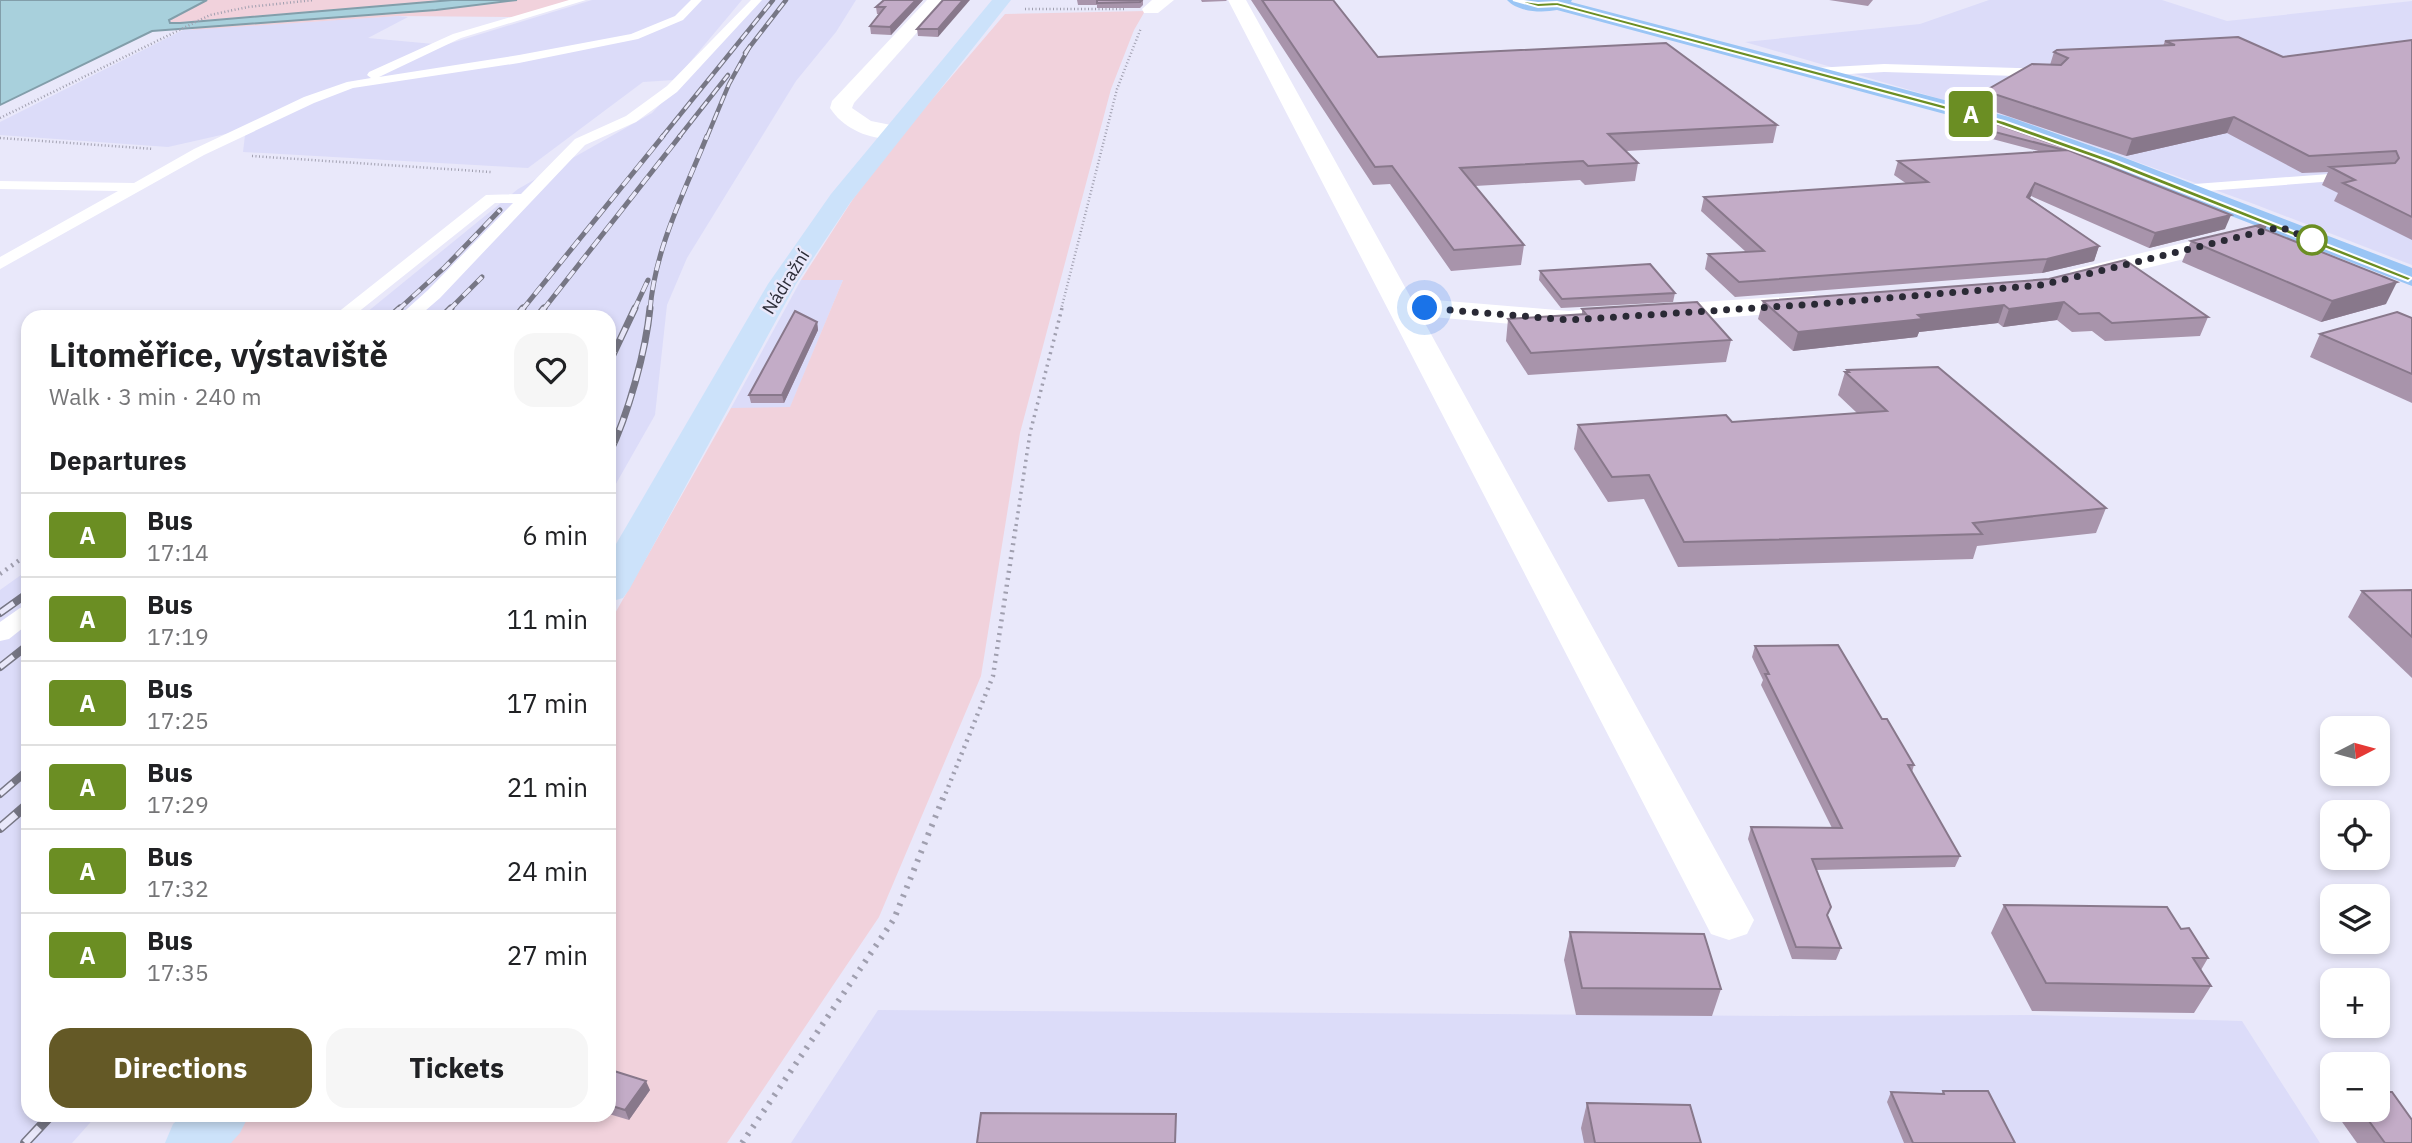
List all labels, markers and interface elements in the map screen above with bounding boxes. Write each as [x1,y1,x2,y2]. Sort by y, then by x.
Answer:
line badge: A [1948,91,1994,137]
text: A [1963,98,1979,130]
unlabelled marker [2297,225,2327,255]
street label: Nádražní [757,245,815,318]
your location [1407,290,1442,325]
text: Litoměřice, výstaviště [49,333,388,376]
button: heart [514,333,588,407]
text: Walk · 3 min · 240 m [49,381,262,411]
text: Departures [49,443,187,477]
text: Bus [147,503,193,537]
text: 6 min [522,518,588,552]
text: A [79,519,96,551]
text: 17:14 [147,537,209,567]
text: Bus [147,587,193,621]
text: 11 min [507,602,588,636]
text: A [79,603,96,635]
text: 17:19 [147,621,209,651]
text: Bus [147,671,193,705]
text: 17 min [507,686,588,720]
text: A [79,687,96,719]
text: 17:25 [147,705,209,735]
north arrow [2320,716,2390,786]
map controls [2320,716,2390,1122]
text: Bus [147,755,193,789]
text: 21 min [507,770,588,804]
text: A [79,771,96,803]
text: 17:29 [147,789,209,819]
button: locate [2320,800,2390,870]
text: Bus [147,839,193,873]
text: 24 min [507,854,588,888]
text: A [79,855,96,887]
text: 17:32 [147,873,209,903]
button: layers [2320,884,2390,954]
text: Bus [147,923,193,957]
text: 27 min [507,938,588,972]
text: A [79,939,96,971]
text: 17:35 [147,957,209,987]
button: + [2320,968,2390,1038]
button: Directions [49,1028,312,1108]
button: Tickets [326,1028,588,1108]
button: − [2320,1052,2390,1122]

